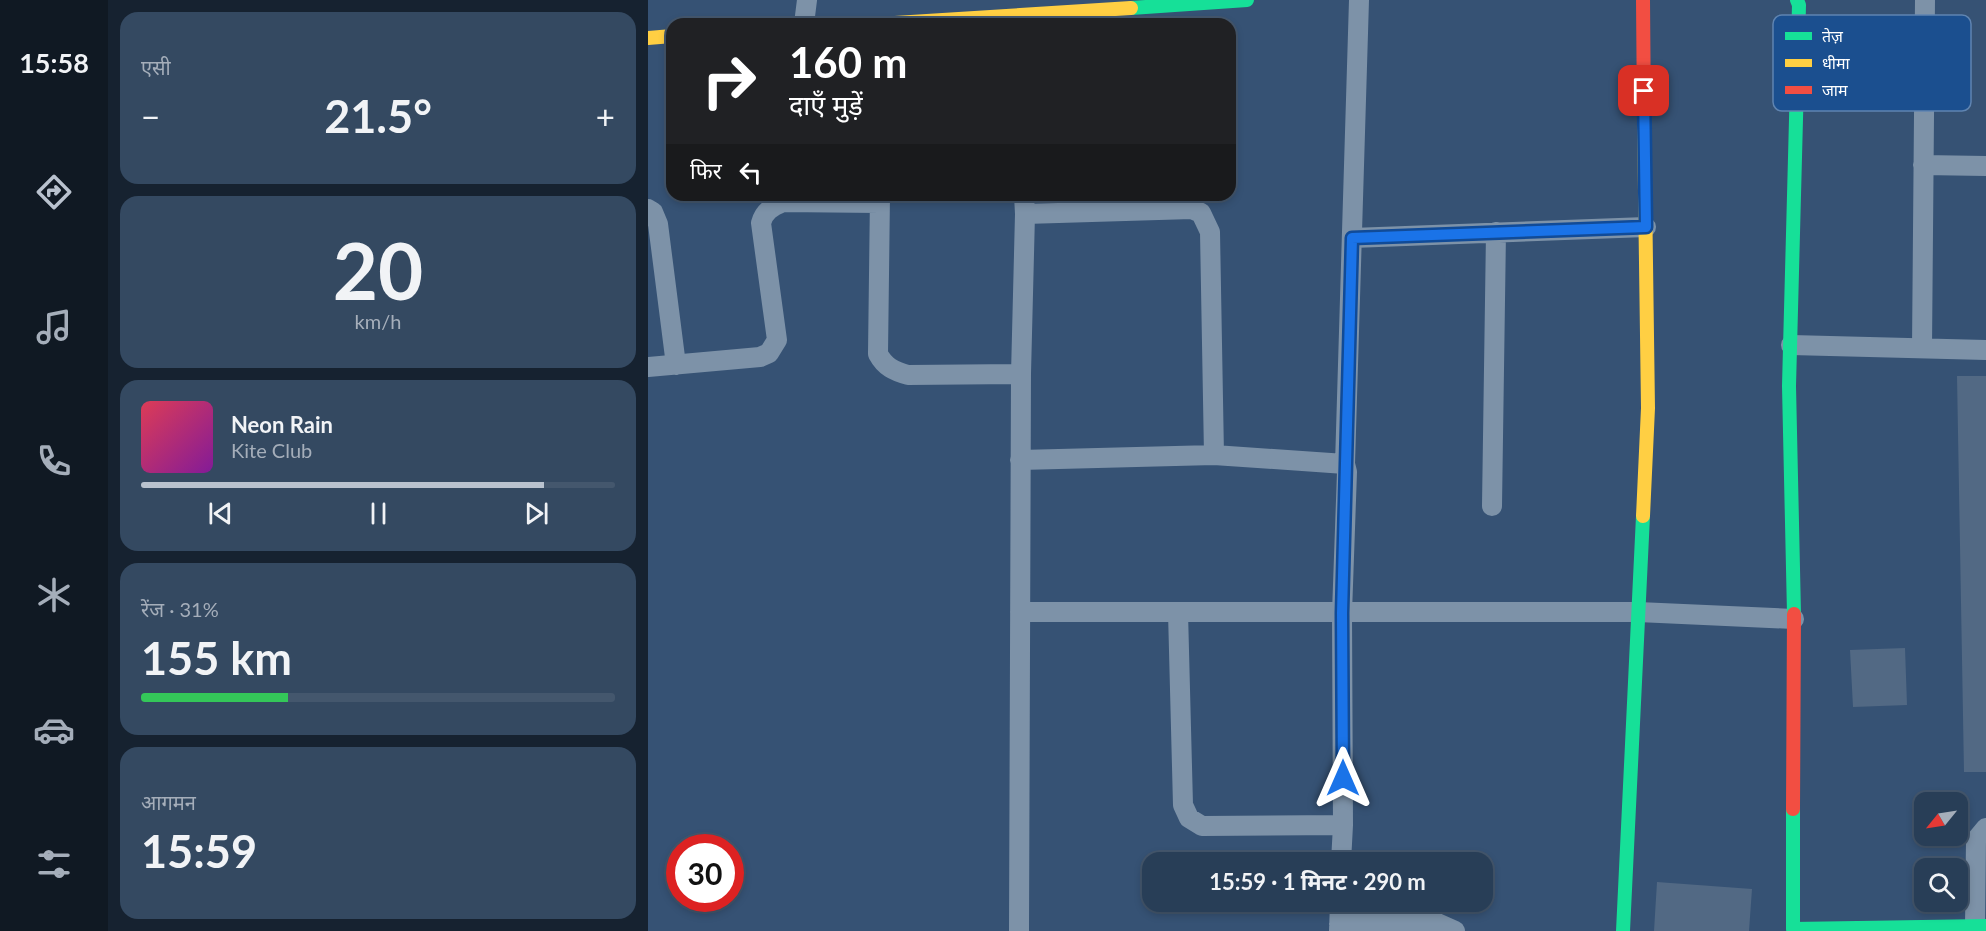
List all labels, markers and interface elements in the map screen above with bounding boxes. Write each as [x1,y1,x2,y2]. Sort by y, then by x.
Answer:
legend [1773,15,1971,111]
text: तेज़ [1822,26,1844,45]
text: 160 m [789,37,907,87]
icon: right [690,42,768,120]
text: 15:58 [19,46,89,79]
text: धीमा [1822,53,1851,72]
text: एसी [141,55,171,79]
pin [1618,65,1669,116]
icon: arrive [1627,74,1660,107]
text: जाम [1822,80,1848,99]
text: दाएँ मुड़ें [789,88,863,121]
text: 21.5° [324,89,432,143]
text: − [141,96,160,136]
text: + [596,96,615,136]
icon: left [734,156,767,189]
text: फिर [690,157,722,184]
icon: directions [33,171,75,213]
text: 20 [333,223,423,317]
icon: music [33,306,75,348]
text: km/h [355,309,401,333]
text: Neon Rain [231,411,333,438]
text: Kite Club [231,438,312,462]
icon: phone [33,440,75,482]
icon: previous [204,497,237,530]
icon: pause [362,497,395,530]
icon: next [520,497,553,530]
icon: climate [33,574,75,616]
text: रेंज · 31% [141,597,219,621]
text: 155 km [141,631,292,685]
icon: car [33,709,75,751]
position arrow [1311,746,1375,810]
text: आगमन [141,790,196,814]
north arrow [1914,792,1968,846]
map controls [1914,792,1968,912]
text: 15:59 [141,824,257,878]
speed limit sign: 30 [666,834,744,912]
icon: filters [33,843,75,885]
button: search [1914,858,1968,912]
text: 15:59 · 1 मिनट · 290 m [1209,868,1426,895]

